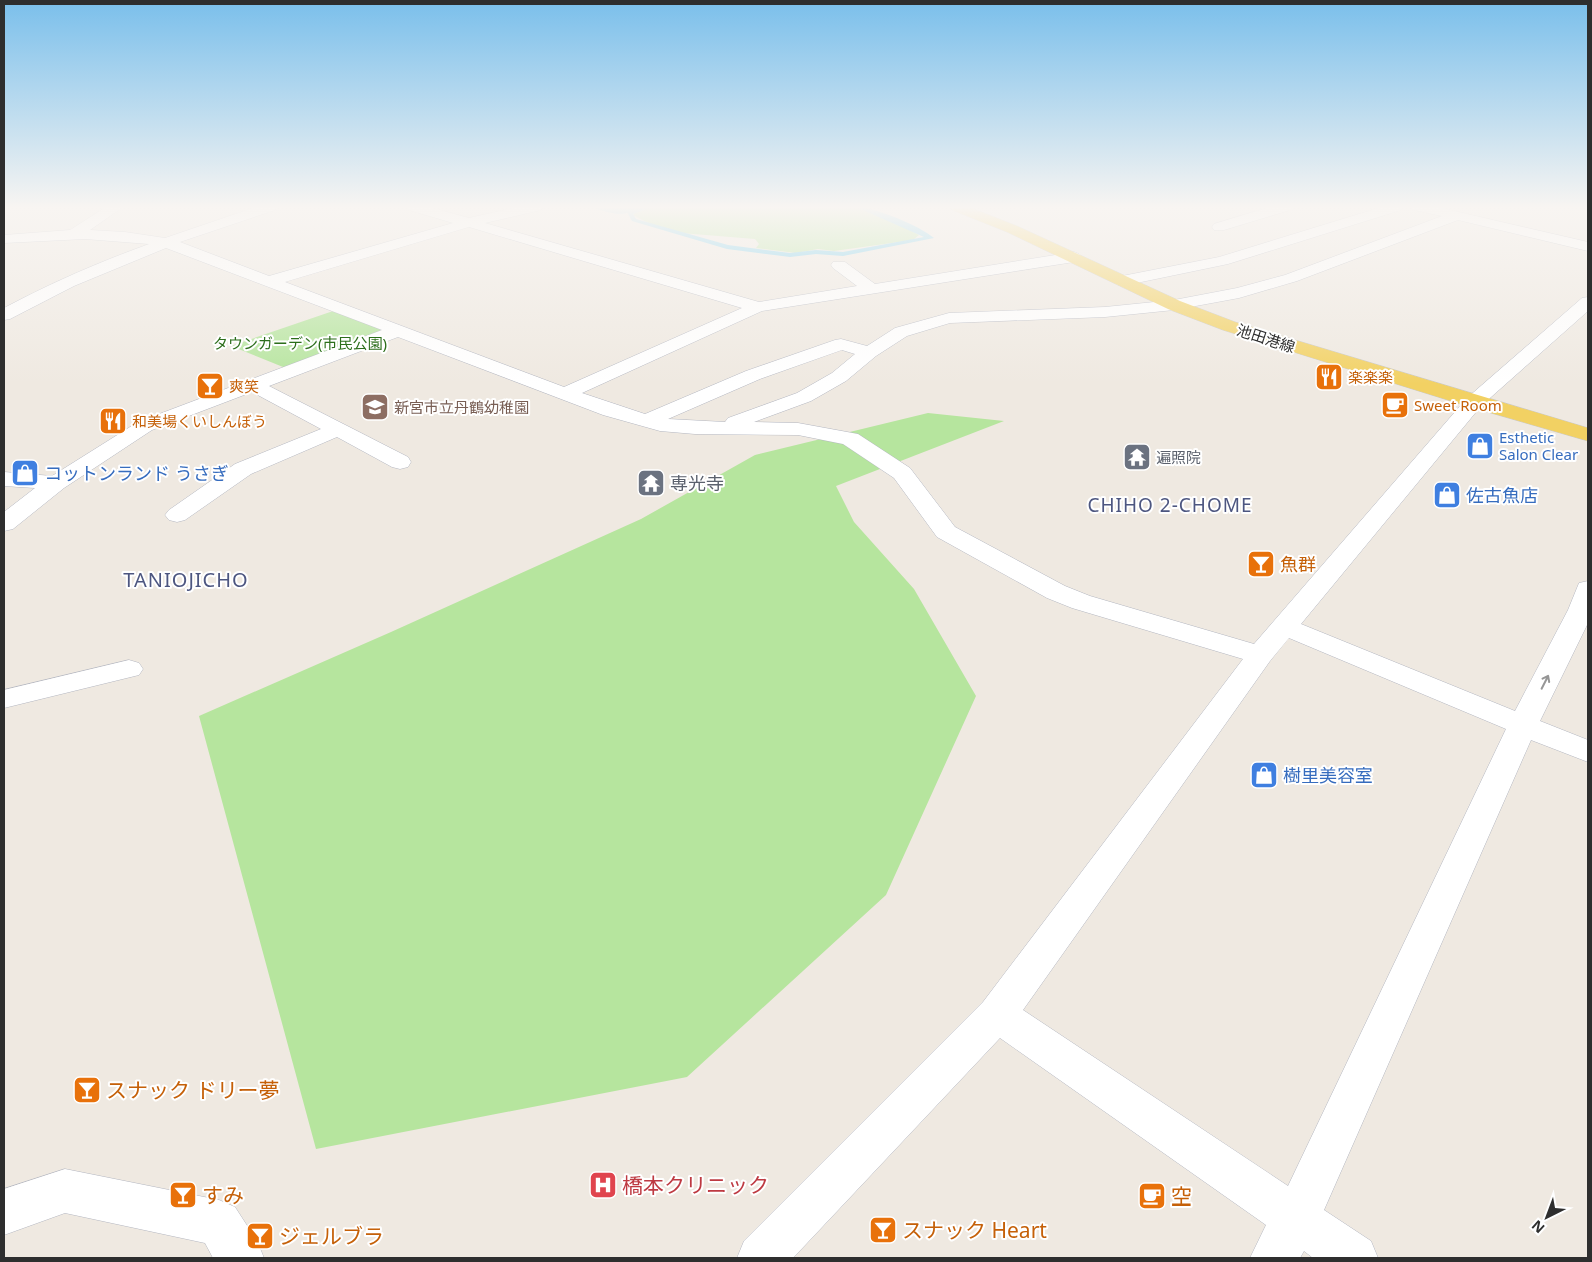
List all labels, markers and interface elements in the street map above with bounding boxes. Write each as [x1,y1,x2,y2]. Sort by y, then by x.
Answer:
street label: 池田港線 [1234,319,1298,357]
park label: タウンガーデン(市民公園) [213,333,387,353]
restaurant icon: 楽楽楽 [1314,362,1344,392]
place label: 楽楽楽 [1348,367,1393,387]
bar icon: 爽笑 [195,371,225,401]
place label: 爽笑 [229,376,259,396]
cafe icon: Sweet Room [1380,390,1410,420]
school or university icon: 新宮市立丹鶴幼稚園 [360,392,390,422]
place label: Sweet Room [1414,395,1502,415]
place label: 新宮市立丹鶴幼稚園 [394,397,529,417]
restaurant icon: 和美場くいしんぼう [98,406,128,436]
place label: 和美場くいしんぼう [132,411,267,431]
place label: Esthetic Salon Clear [1499,427,1578,464]
shop icon: Esthetic Salon Clear [1465,431,1495,461]
temple icon: 遍照院 [1122,442,1152,472]
place label: 遍照院 [1156,447,1201,467]
shop icon: コットンランド うさぎ [10,458,40,488]
place label: コットンランド うさぎ [44,461,229,485]
temple icon: 専光寺 [636,468,666,498]
place label: 専光寺 [670,471,724,495]
shop icon: 佐古魚店 [1432,480,1462,510]
place label: 佐古魚店 [1466,483,1538,507]
district label: CHIHO 2-CHOME [1087,492,1253,518]
bar icon: 魚群 [1246,549,1276,579]
place label: 魚群 [1280,552,1316,576]
district label: TANIOJICHO [123,566,249,593]
one-way arrow [1540,674,1550,689]
shop icon: 樹里美容室 [1249,760,1279,790]
place label: 樹里美容室 [1283,763,1373,787]
bar icon: スナック ドリー夢 [72,1075,102,1105]
place label: スナック ドリー夢 [106,1076,279,1104]
hospital icon: 橋本クリニック [588,1170,618,1200]
place label: 橋本クリニック [622,1171,769,1199]
bar icon: すみ [168,1180,198,1210]
place label: すみ [202,1181,244,1209]
cafe icon: 空 [1137,1181,1167,1211]
place label: 空 [1171,1182,1192,1210]
north arrow [1522,1192,1572,1242]
bar icon: スナック Heart [868,1215,898,1245]
place label: スナック Heart [902,1216,1047,1244]
text: N [1527,1216,1549,1238]
bar icon: ジェルブラ [245,1221,275,1251]
place label: ジェルブラ [279,1222,384,1250]

